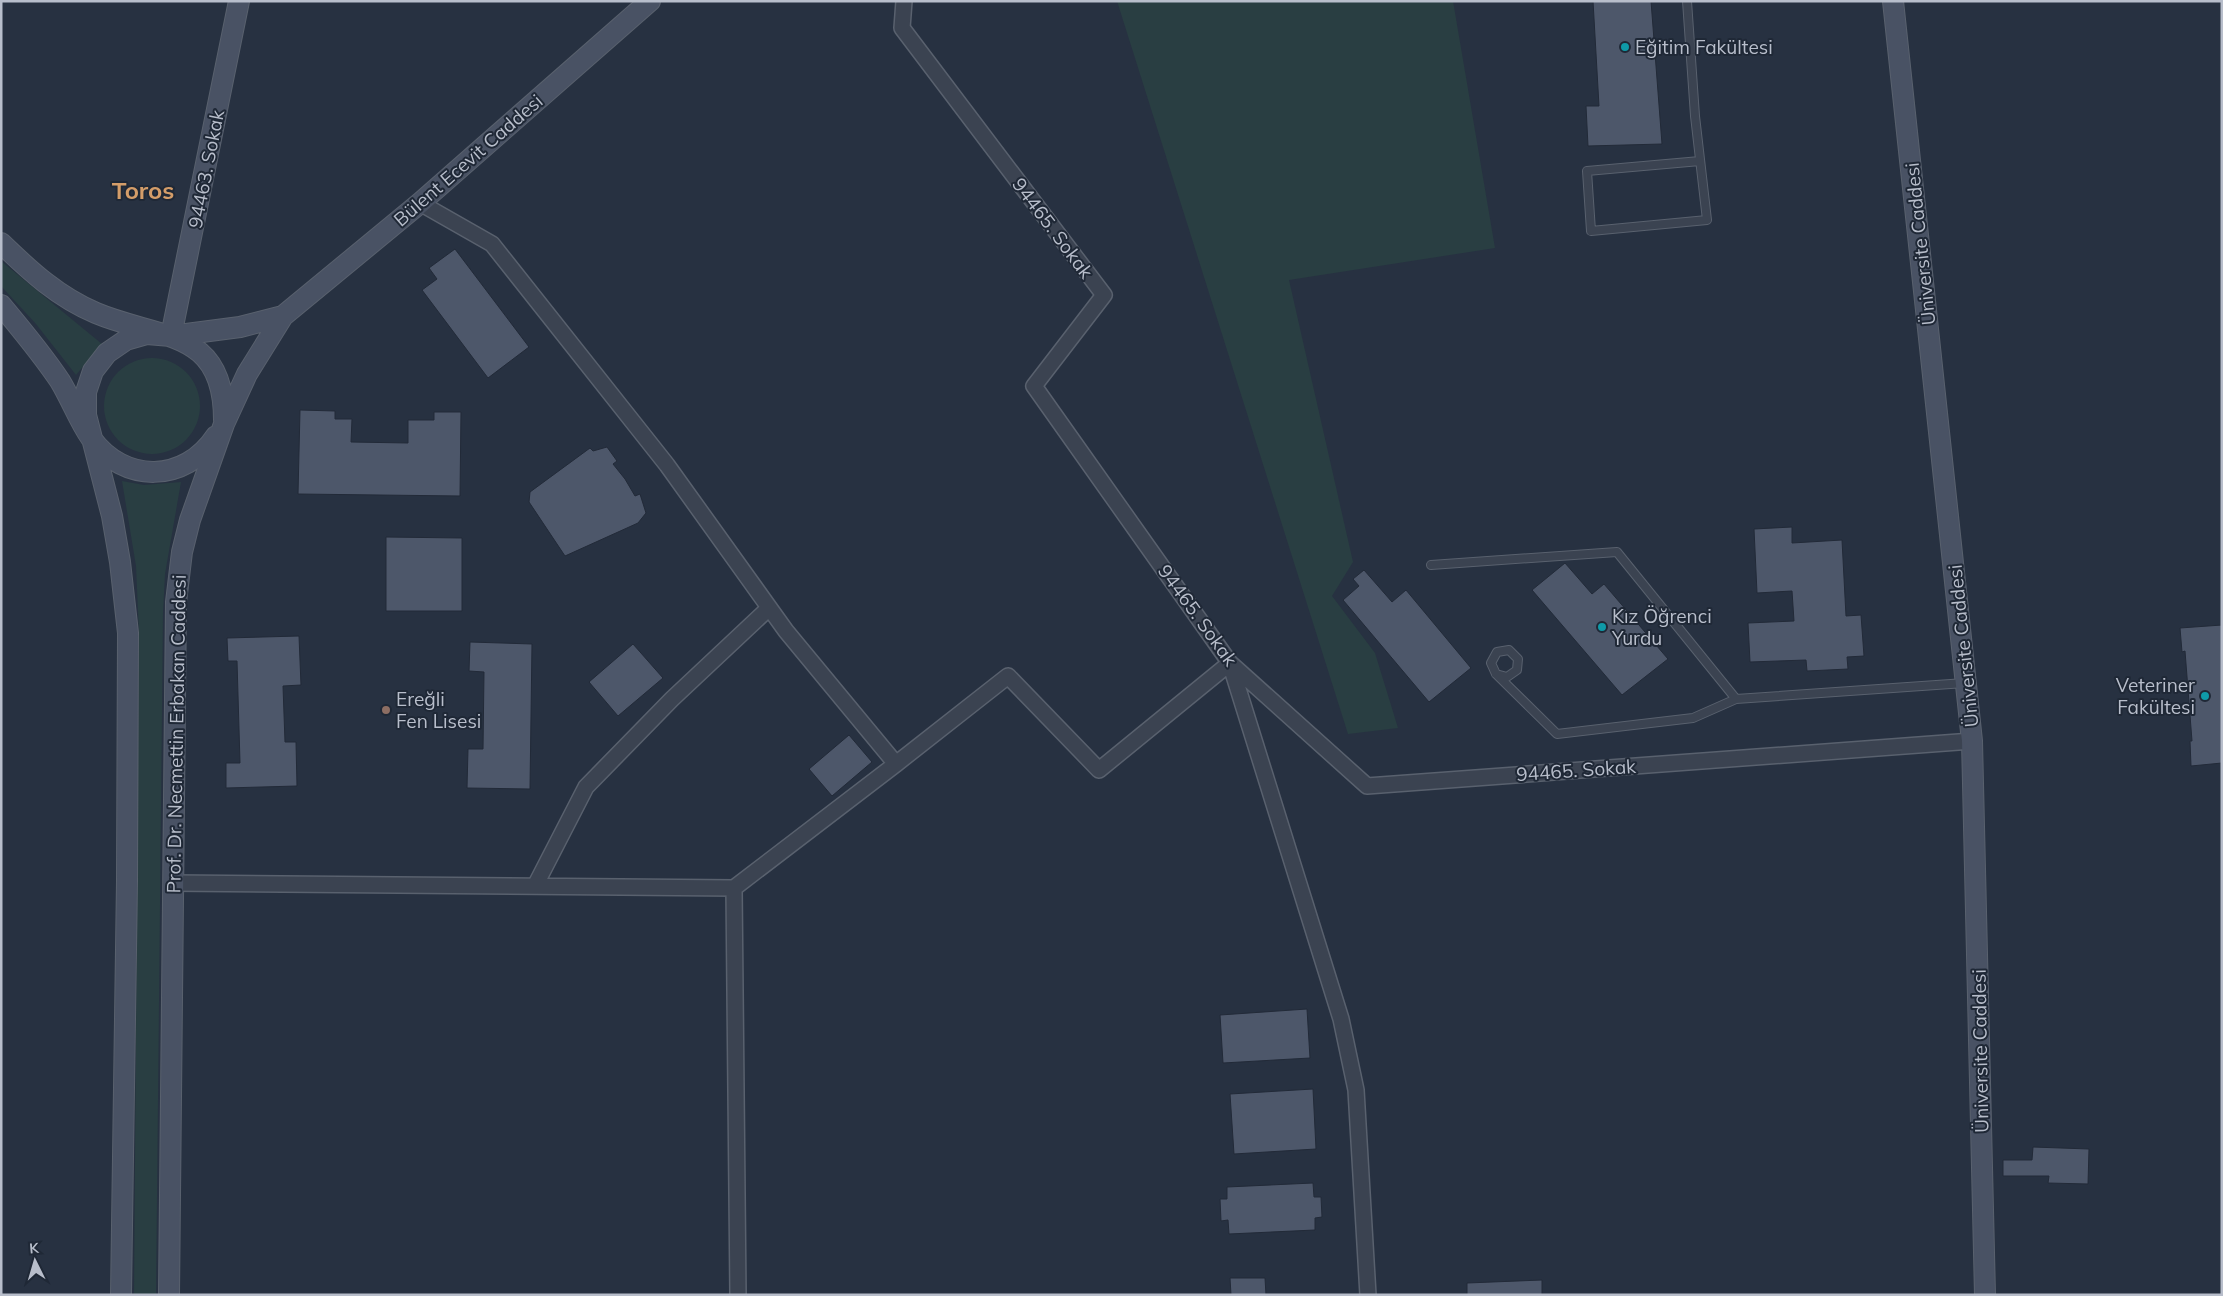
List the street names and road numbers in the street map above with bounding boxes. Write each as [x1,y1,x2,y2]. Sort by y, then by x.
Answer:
street label: Bülent Ecevit Caddesi [389,89,547,231]
street label: 94463. Sokak [183,108,229,230]
street label: Üniversite Caddesi [1900,161,1940,327]
street label: 94465. Sokak [1007,173,1099,283]
street label: 94465. Sokak [1153,559,1243,671]
street label: Üniversite Caddesi [1943,563,1983,729]
street label: Prof. Dr. Necmettin Erbakan Caddesi [161,574,191,894]
street label: 94465. Sokak [1515,754,1637,786]
street label: Üniversite Caddesi [1967,969,1993,1133]

